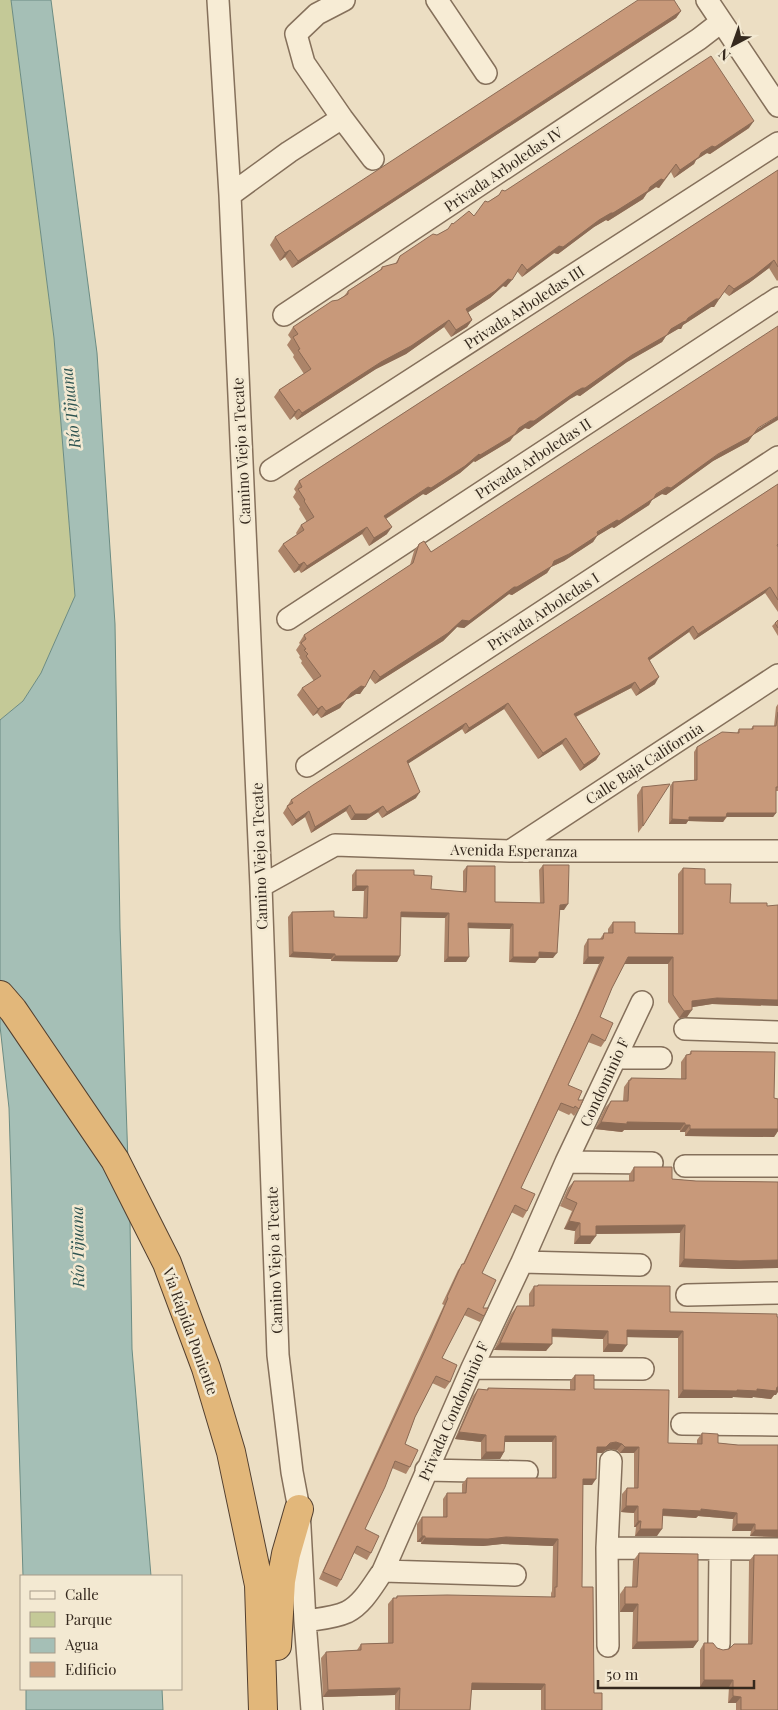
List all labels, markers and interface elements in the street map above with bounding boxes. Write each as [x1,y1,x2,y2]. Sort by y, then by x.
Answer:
north arrow [708,20,758,70]
text: N [714,45,734,66]
street label: Privada Arboledas IV [440,122,567,216]
street label: Privada Arboledas III [460,261,588,353]
water label: Río Tijuana [55,366,85,451]
street label: Camino Viejo a Tecate [227,377,255,525]
street label: Privada Arboledas II [471,413,595,503]
street label: Privada Arboledas I [483,567,603,655]
street label: Calle Baja California [581,717,707,809]
street label: Camino Viejo a Tecate [246,782,272,930]
street label: Avenida Esperanza [449,839,578,861]
street label: Condominio F [575,1034,634,1130]
street label: Camino Viejo a Tecate [261,1186,287,1334]
water label: Río Tijuana [66,1206,88,1289]
street label: Vía Rápida Poniente [158,1263,223,1398]
street label: Privada Condominio F [413,1338,493,1484]
legend [20,1575,182,1690]
text: Calle [65,1584,99,1604]
text: Parque [65,1609,112,1629]
text: Agua [64,1634,99,1654]
scale bar [598,1658,754,1690]
text: Edificio [65,1659,116,1679]
text: 50 m [606,1664,639,1684]

